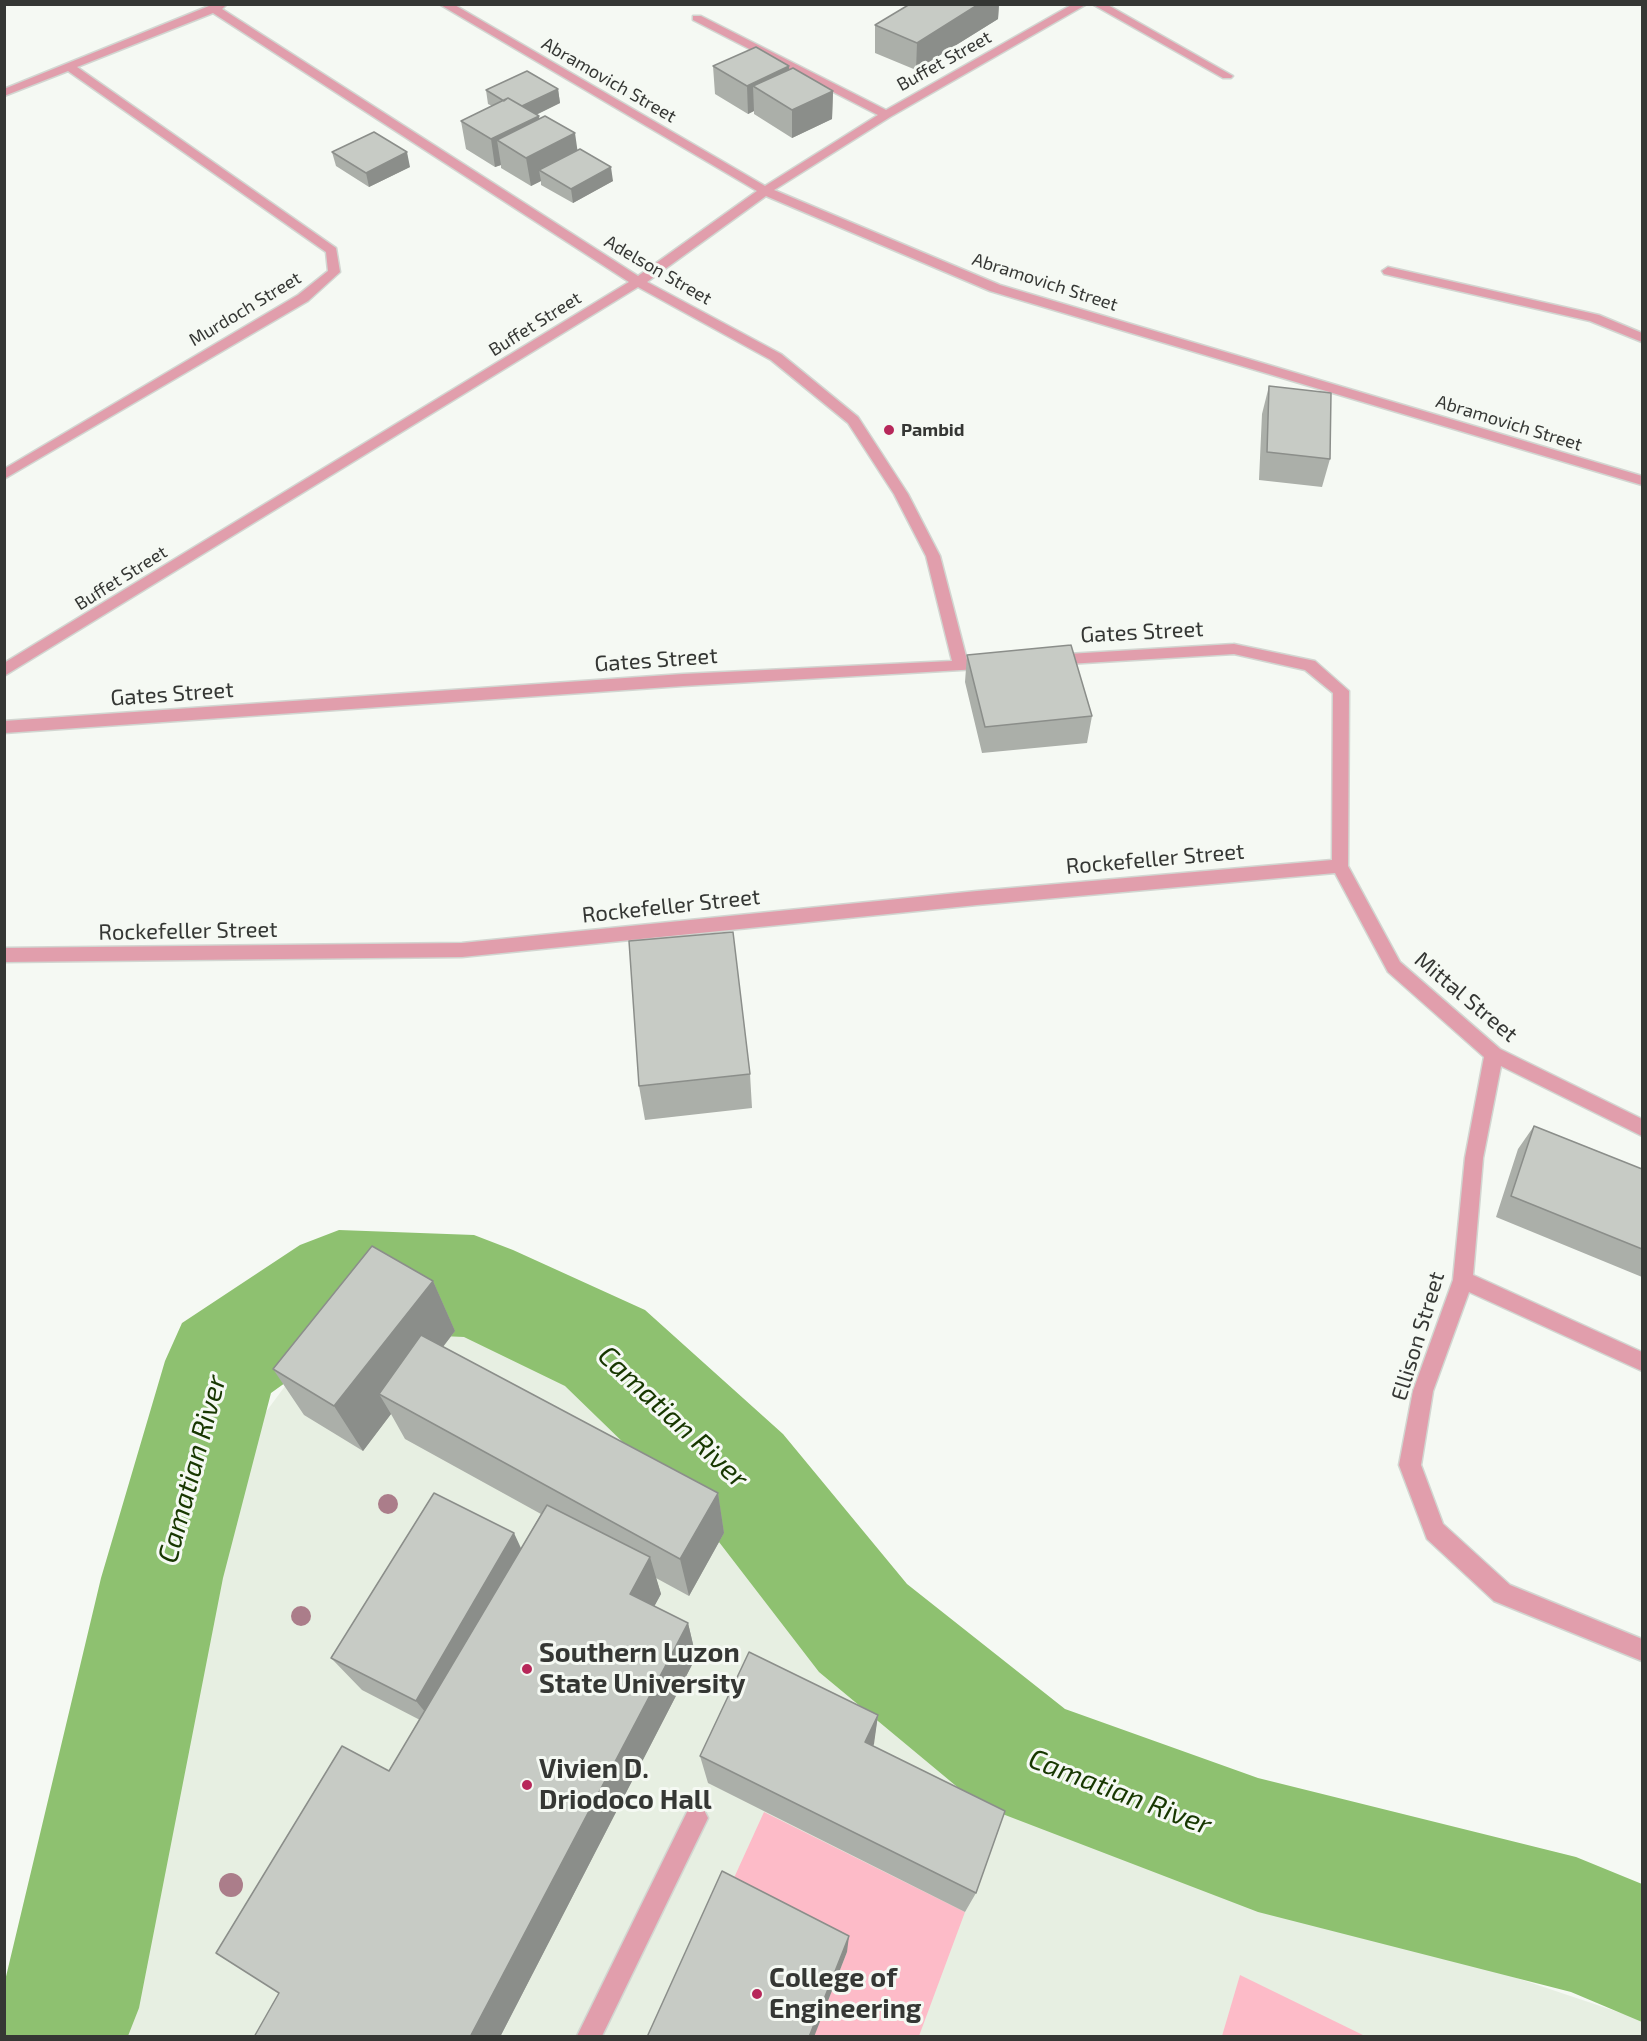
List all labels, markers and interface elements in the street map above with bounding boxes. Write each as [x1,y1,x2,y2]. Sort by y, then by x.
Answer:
street label: Buffet Street [893,26,995,96]
street label: Abramovich Street [538,33,680,127]
street label: Adelson Street [600,231,716,309]
street label: Abramovich Street [970,248,1120,316]
street label: Murdoch Street [185,267,305,351]
street label: Buffet Street [485,287,585,361]
street label: Abramovich Street [1433,390,1585,456]
place label: Pambid [901,419,965,441]
marker: Pambid [882,423,896,437]
street label: Buffet Street [71,541,171,615]
street label: Gates Street [1080,616,1204,648]
street label: Gates Street [594,643,718,677]
street label: Gates Street [110,677,234,711]
street label: Rockefeller Street [1065,838,1245,880]
street label: Rockefeller Street [581,884,761,928]
street label: Rockefeller Street [98,916,278,946]
street label: Mittal Street [1409,946,1523,1048]
street label: Ellison Street [1386,1268,1450,1404]
water label: Camatian River [591,1339,755,1495]
water label: Camatian River [151,1371,233,1567]
place label: Southern Luzon State University [539,1637,745,1700]
marker: Southern Luzon State University [520,1662,534,1676]
water label: Camatian River [1024,1742,1216,1842]
place label: Vivien D. Driodoco Hall [539,1753,711,1816]
marker: Vivien D. Driodoco Hall [520,1778,534,1792]
place label: College of Engineering [769,1962,922,2025]
marker: College of Engineering [750,1987,764,2001]

